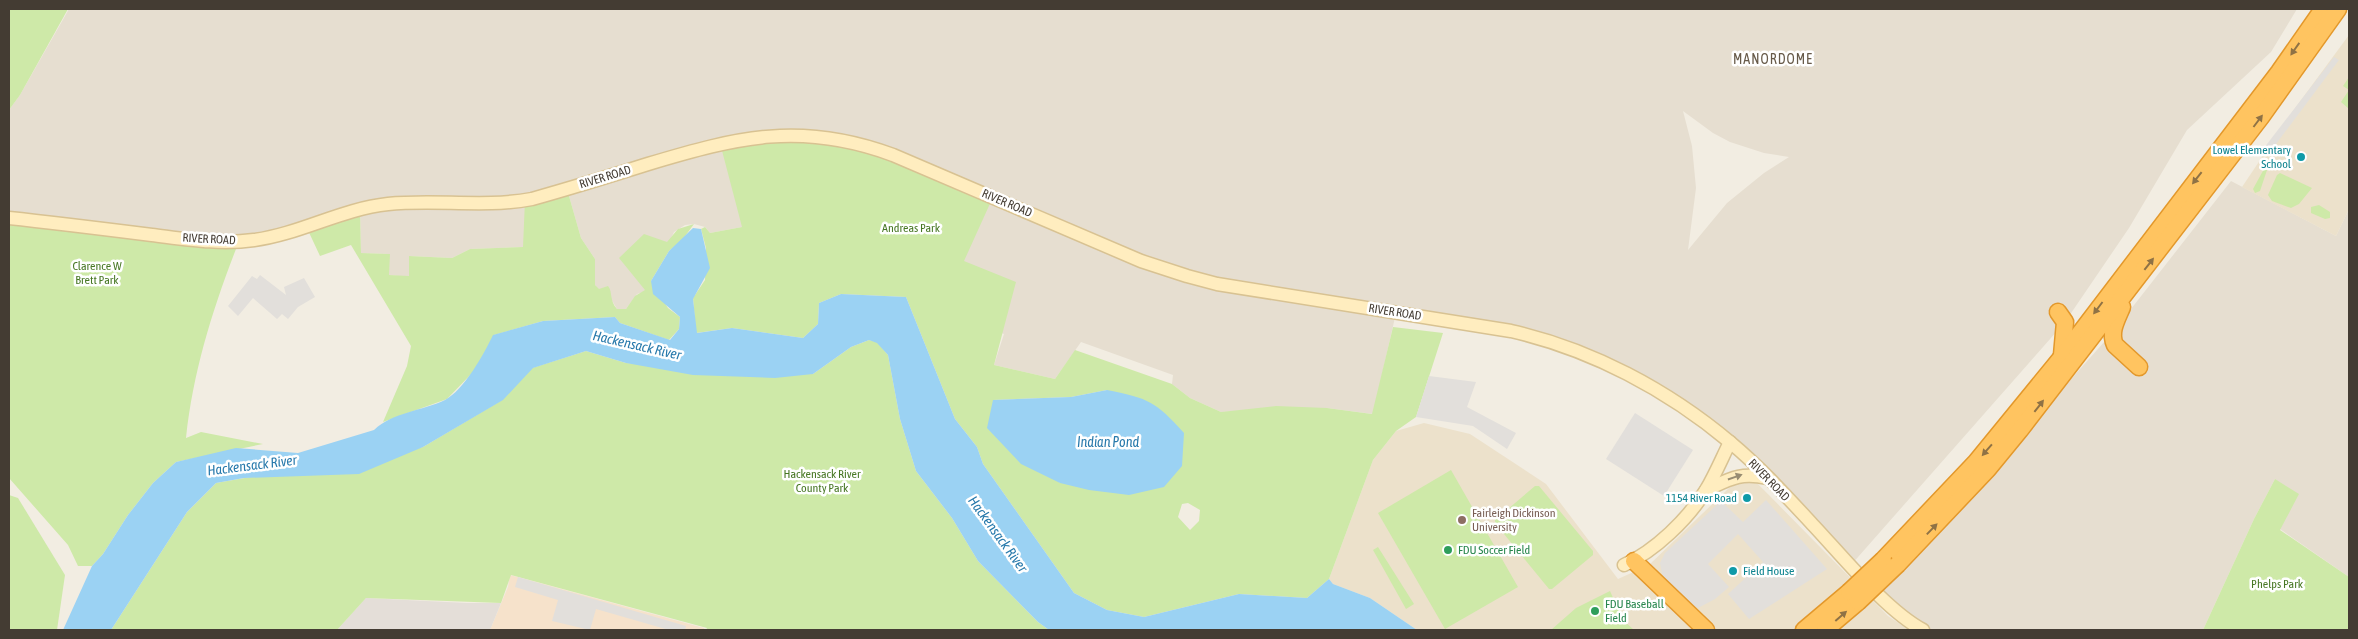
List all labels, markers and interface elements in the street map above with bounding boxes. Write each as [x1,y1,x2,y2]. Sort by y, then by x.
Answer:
one-way arrow [2290,42,2300,56]
district label: MANORDOME [1733,51,1813,67]
one-way arrow [2253,115,2264,128]
place label: Lowel Elementary School [2212,143,2292,171]
marker: Lowel Elementary School [2295,151,2307,163]
street label: RIVER ROAD [578,162,633,191]
one-way arrow [2192,171,2202,185]
street label: RIVER ROAD [980,186,1034,220]
park label: Andreas Park [882,221,941,235]
street label: RIVER ROAD [182,231,236,247]
one-way arrow [2144,257,2154,271]
park label: Clarence W Brett Park [72,259,122,287]
street label: RIVER ROAD [1368,301,1423,323]
one-way arrow [2093,301,2104,314]
water label: Hackensack River [591,327,683,363]
one-way arrow [2034,400,2044,413]
water label: Indian Pond [1077,434,1139,450]
one-way arrow [1981,443,1992,456]
water label: Hackensack River [206,451,298,478]
street label: RIVER ROAD [1745,456,1793,504]
park label: Hackensack River County Park [783,467,861,495]
one-way arrow [1728,473,1743,480]
place label: 1154 River Road [1666,491,1737,505]
marker: 1154 River Road [1741,492,1753,504]
water label: Hackensack River [965,493,1031,576]
place label: Fairleigh Dickinson University [1472,506,1556,534]
marker: Fairleigh Dickinson University [1456,514,1468,526]
one-way arrow [1926,523,1938,535]
place label: FDU Soccer Field [1458,543,1530,557]
marker: FDU Soccer Field [1442,544,1454,556]
place label: Field House [1743,564,1795,578]
marker: Field House [1727,565,1739,577]
park label: Phelps Park [2251,577,2304,591]
place label: FDU Baseball Field [1605,597,1665,625]
marker: FDU Baseball Field [1589,605,1601,617]
one-way arrow [1835,610,1847,622]

